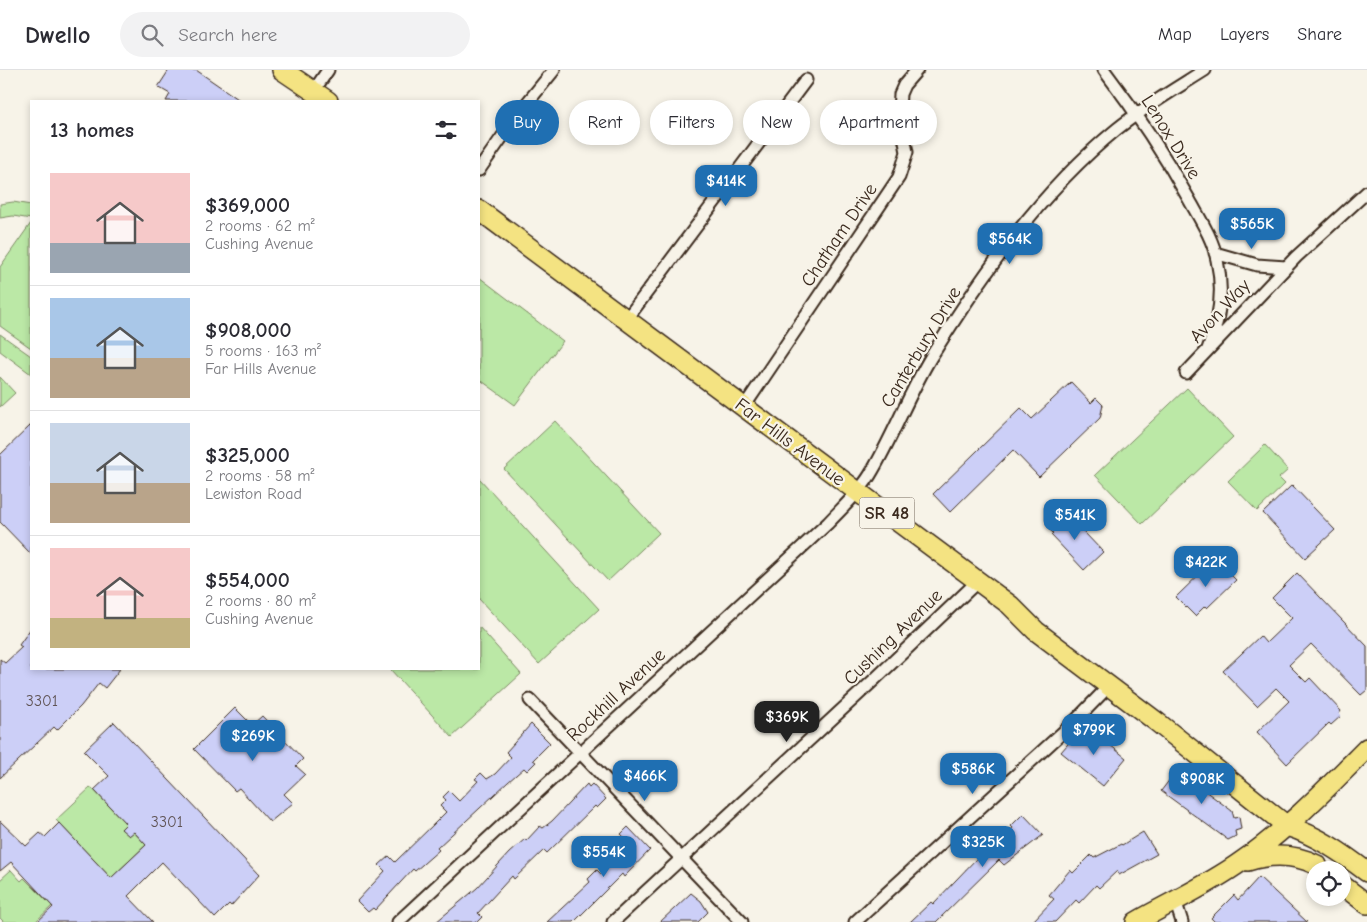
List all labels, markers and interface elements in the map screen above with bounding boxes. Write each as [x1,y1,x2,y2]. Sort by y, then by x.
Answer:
search box [120,12,470,57]
text: Dwello [25,21,90,49]
icon: search [138,21,166,49]
text: Search here [178,24,277,46]
text: Map [1158,24,1192,45]
text: Layers [1220,24,1269,45]
text: Share [1297,24,1342,45]
street label: Lenox Drive [1136,91,1206,183]
chip: Buy [495,100,559,145]
chip: Rent [569,100,640,145]
chip: Filters [650,100,733,145]
chip: New [743,100,810,145]
chip: Apartment [820,100,937,145]
icon: filters [432,116,460,144]
text: 13 homes [50,118,134,142]
pin: $414K [691,164,761,207]
text: $414K [706,172,746,190]
street label: Chatham Drive [796,179,882,291]
icon: home [90,193,150,253]
text: $369,000 [205,193,290,217]
pin: $565K [1217,208,1287,250]
text: $565K [1230,215,1274,233]
text: 2 rooms · 62 m² [205,217,315,235]
pin: $564K [975,222,1045,265]
text: $564K [988,230,1032,248]
text: Cushing Avenue [205,235,313,253]
street label: Avon Way [1185,274,1255,347]
street label: Canterbury Drive [876,283,966,411]
icon: home [90,318,150,378]
text: $908,000 [205,318,291,342]
text: 5 rooms · 163 m² [205,342,321,360]
text: Far Hills Avenue [205,360,316,378]
street label: Far Hills Avenue [731,393,849,491]
icon: home [90,443,150,503]
text: $325,000 [205,443,290,467]
text: 2 rooms · 58 m² [205,467,315,485]
text: Lewiston Road [205,485,302,503]
road number: SR 48 [860,498,914,528]
pin: $541K [1040,498,1110,541]
text: $541K [1055,506,1095,524]
pin: $422K [1171,546,1241,588]
text: $422K [1185,553,1227,571]
icon: home [90,568,150,628]
text: $554,000 [205,568,290,592]
street label: Cushing Avenue [839,584,947,690]
text: 2 rooms · 80 m² [205,592,316,610]
text: Cushing Avenue [205,610,313,628]
street label: Rockhill Avenue [562,644,670,746]
house number: 3301 [26,692,58,710]
pin: $369K [752,700,822,743]
text: $369K [765,708,809,726]
pin: $799K [1059,714,1129,756]
pin: $269K [218,720,288,762]
text: $799K [1073,721,1115,739]
text: $269K [231,727,275,745]
pin: $586K [938,752,1008,795]
pin: $466K [610,760,680,802]
text: $586K [951,760,995,778]
pin: $908K [1167,762,1237,805]
text: $466K [624,767,666,785]
text: $908K [1180,770,1224,788]
house number: 3301 [151,813,183,831]
pin: $325K [948,826,1018,868]
text: $325K [962,833,1005,851]
pin: $554K [569,836,639,878]
text: $554K [582,843,626,861]
map controls [1306,861,1351,906]
button: locate [1306,861,1351,906]

